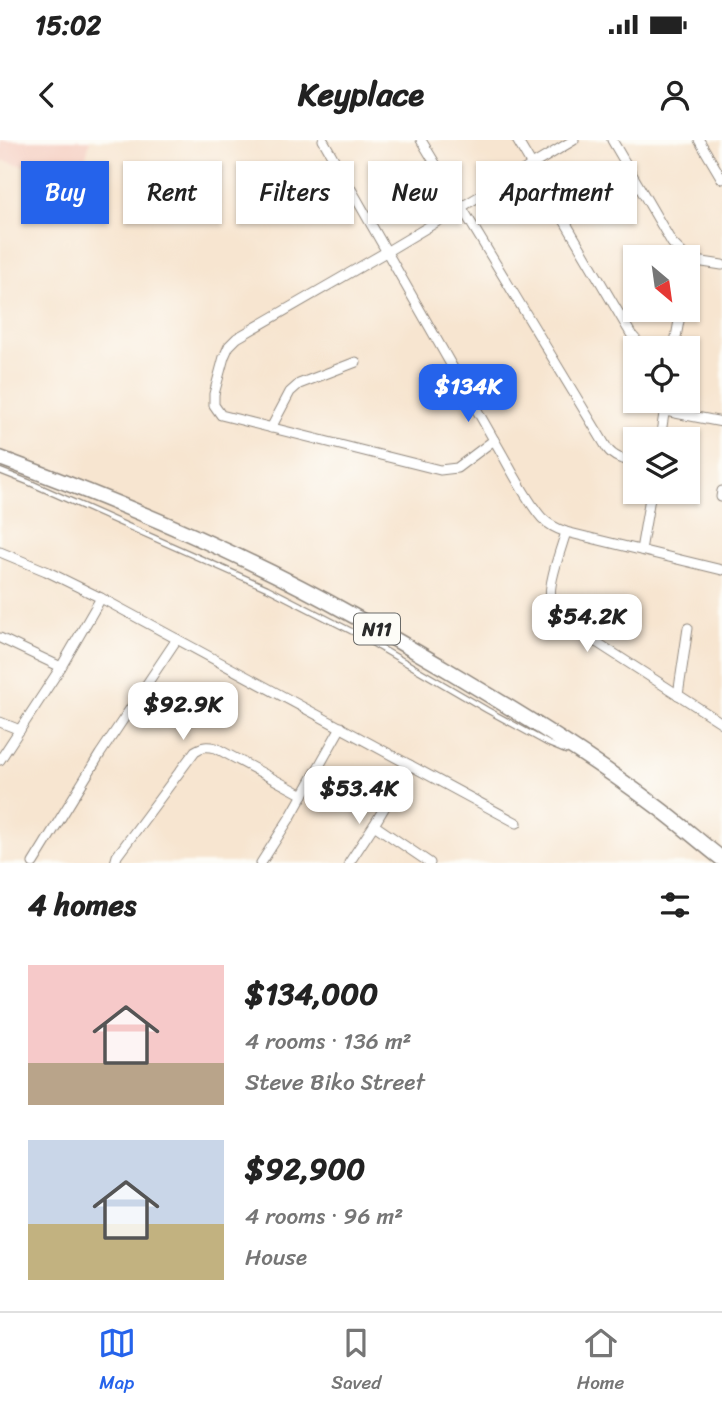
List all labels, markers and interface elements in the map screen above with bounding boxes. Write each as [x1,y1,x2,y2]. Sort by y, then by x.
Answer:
text: 15:02 [35,2,101,48]
text: Keyplace [298,66,424,123]
icon: back [28,76,66,114]
icon: person [656,76,694,114]
chip: Buy [21,161,109,224]
chip: Rent [123,161,222,224]
chip: Filters [236,161,354,224]
chip: New [368,161,462,224]
chip: Apartment [476,161,637,224]
north arrow [623,245,700,322]
map controls [623,245,700,504]
button: locate [623,336,700,413]
pin: $134K [419,364,517,424]
text: $134K [435,366,501,407]
button: layers [623,427,700,504]
pin: $54.2K [530,594,644,654]
text: $54.2K [548,596,626,637]
road number: N11 [354,614,400,644]
pin: $92.9K [126,682,240,742]
text: $92.9K [144,684,222,725]
pin: $53.4K [302,766,416,826]
text: $53.4K [320,768,398,809]
text: 4 homes [28,878,136,932]
icon: filters [656,886,694,924]
text: $134,000 [245,967,378,1021]
icon: home [84,993,168,1077]
text: 4 rooms · 136 m² [245,1021,412,1062]
text: Steve Biko Street [245,1062,425,1103]
text: $92,900 [245,1142,365,1196]
icon: home [84,1168,168,1252]
text: 4 rooms · 96 m² [245,1196,403,1237]
text: House [245,1237,307,1278]
tab: Map [98,1324,136,1399]
tab: Saved [331,1324,381,1399]
tab: Home [577,1324,624,1399]

